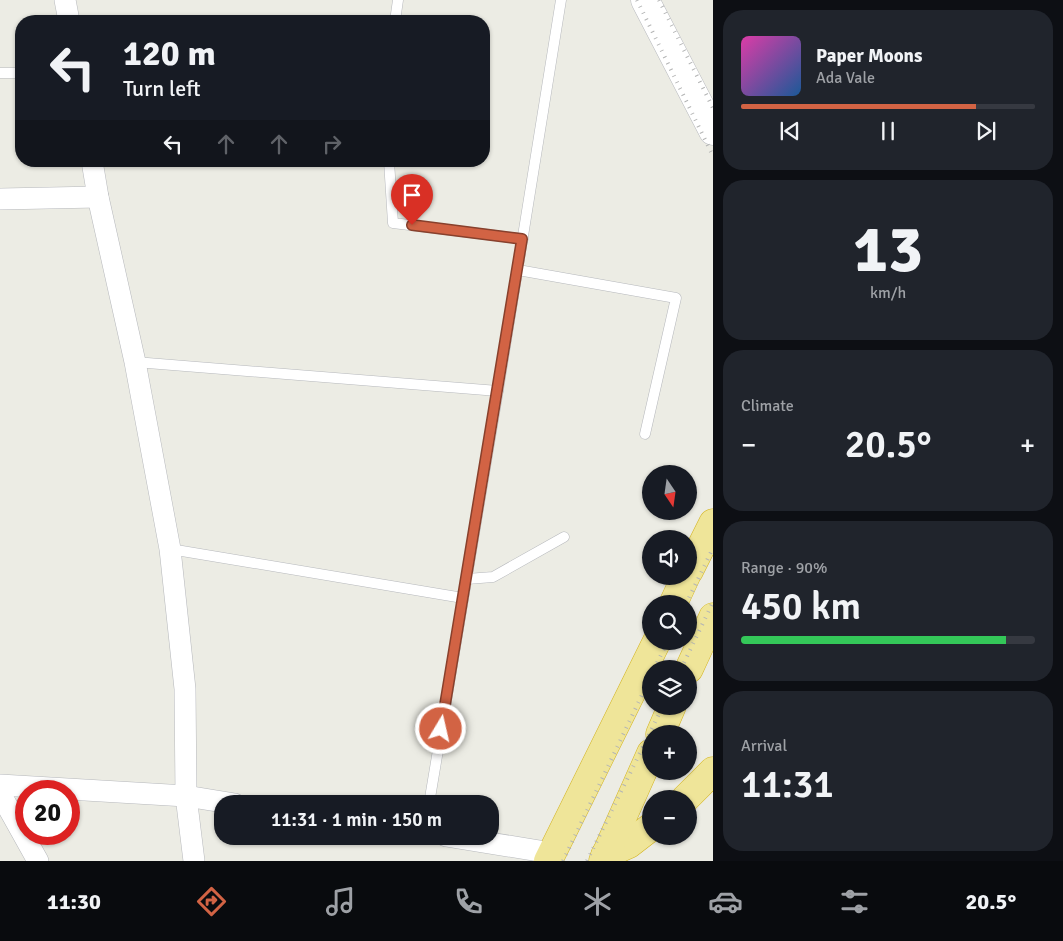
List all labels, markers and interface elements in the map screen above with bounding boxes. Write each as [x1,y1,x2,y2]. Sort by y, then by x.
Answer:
text: 120 m [123,32,216,75]
icon: left [40,35,105,100]
text: Paper Moons [816,44,922,68]
text: Ada Vale [816,68,875,88]
text: Turn left [123,75,201,102]
icon: previous [776,117,804,145]
icon: pause [874,117,902,145]
icon: next [972,117,1000,145]
icon: left [159,130,187,158]
icon: ahead [212,130,240,158]
icon: ahead [265,130,293,158]
icon: right [318,130,346,158]
pin [391,174,433,225]
icon: arrive [398,181,426,209]
text: 13 [853,210,923,290]
text: km/h [870,283,906,303]
text: Climate [741,396,794,416]
text: 20.5° [845,421,931,468]
text: − [741,428,756,462]
text: + [1020,428,1035,462]
north arrow [642,465,698,520]
map controls [642,465,697,845]
button: sound [642,530,697,585]
text: Range · 90% [741,558,827,578]
text: 450 km [741,583,861,630]
button: search [642,595,697,650]
button: layers [642,660,697,715]
position arrow [414,702,466,754]
button: + [642,725,697,780]
text: Arrival [741,736,787,756]
text: 11:31 [741,761,834,808]
speed limit sign: 20 [15,780,80,845]
button: − [642,790,697,845]
text: 11:31 · 1 min · 150 m [271,808,442,832]
icon: directions [194,884,229,919]
icon: music [323,884,358,919]
icon: phone [451,884,486,919]
icon: climate [580,884,615,919]
icon: car [708,884,743,919]
icon: filters [837,884,872,919]
text: 11:30 [47,888,101,915]
text: 20.5° [965,888,1016,915]

